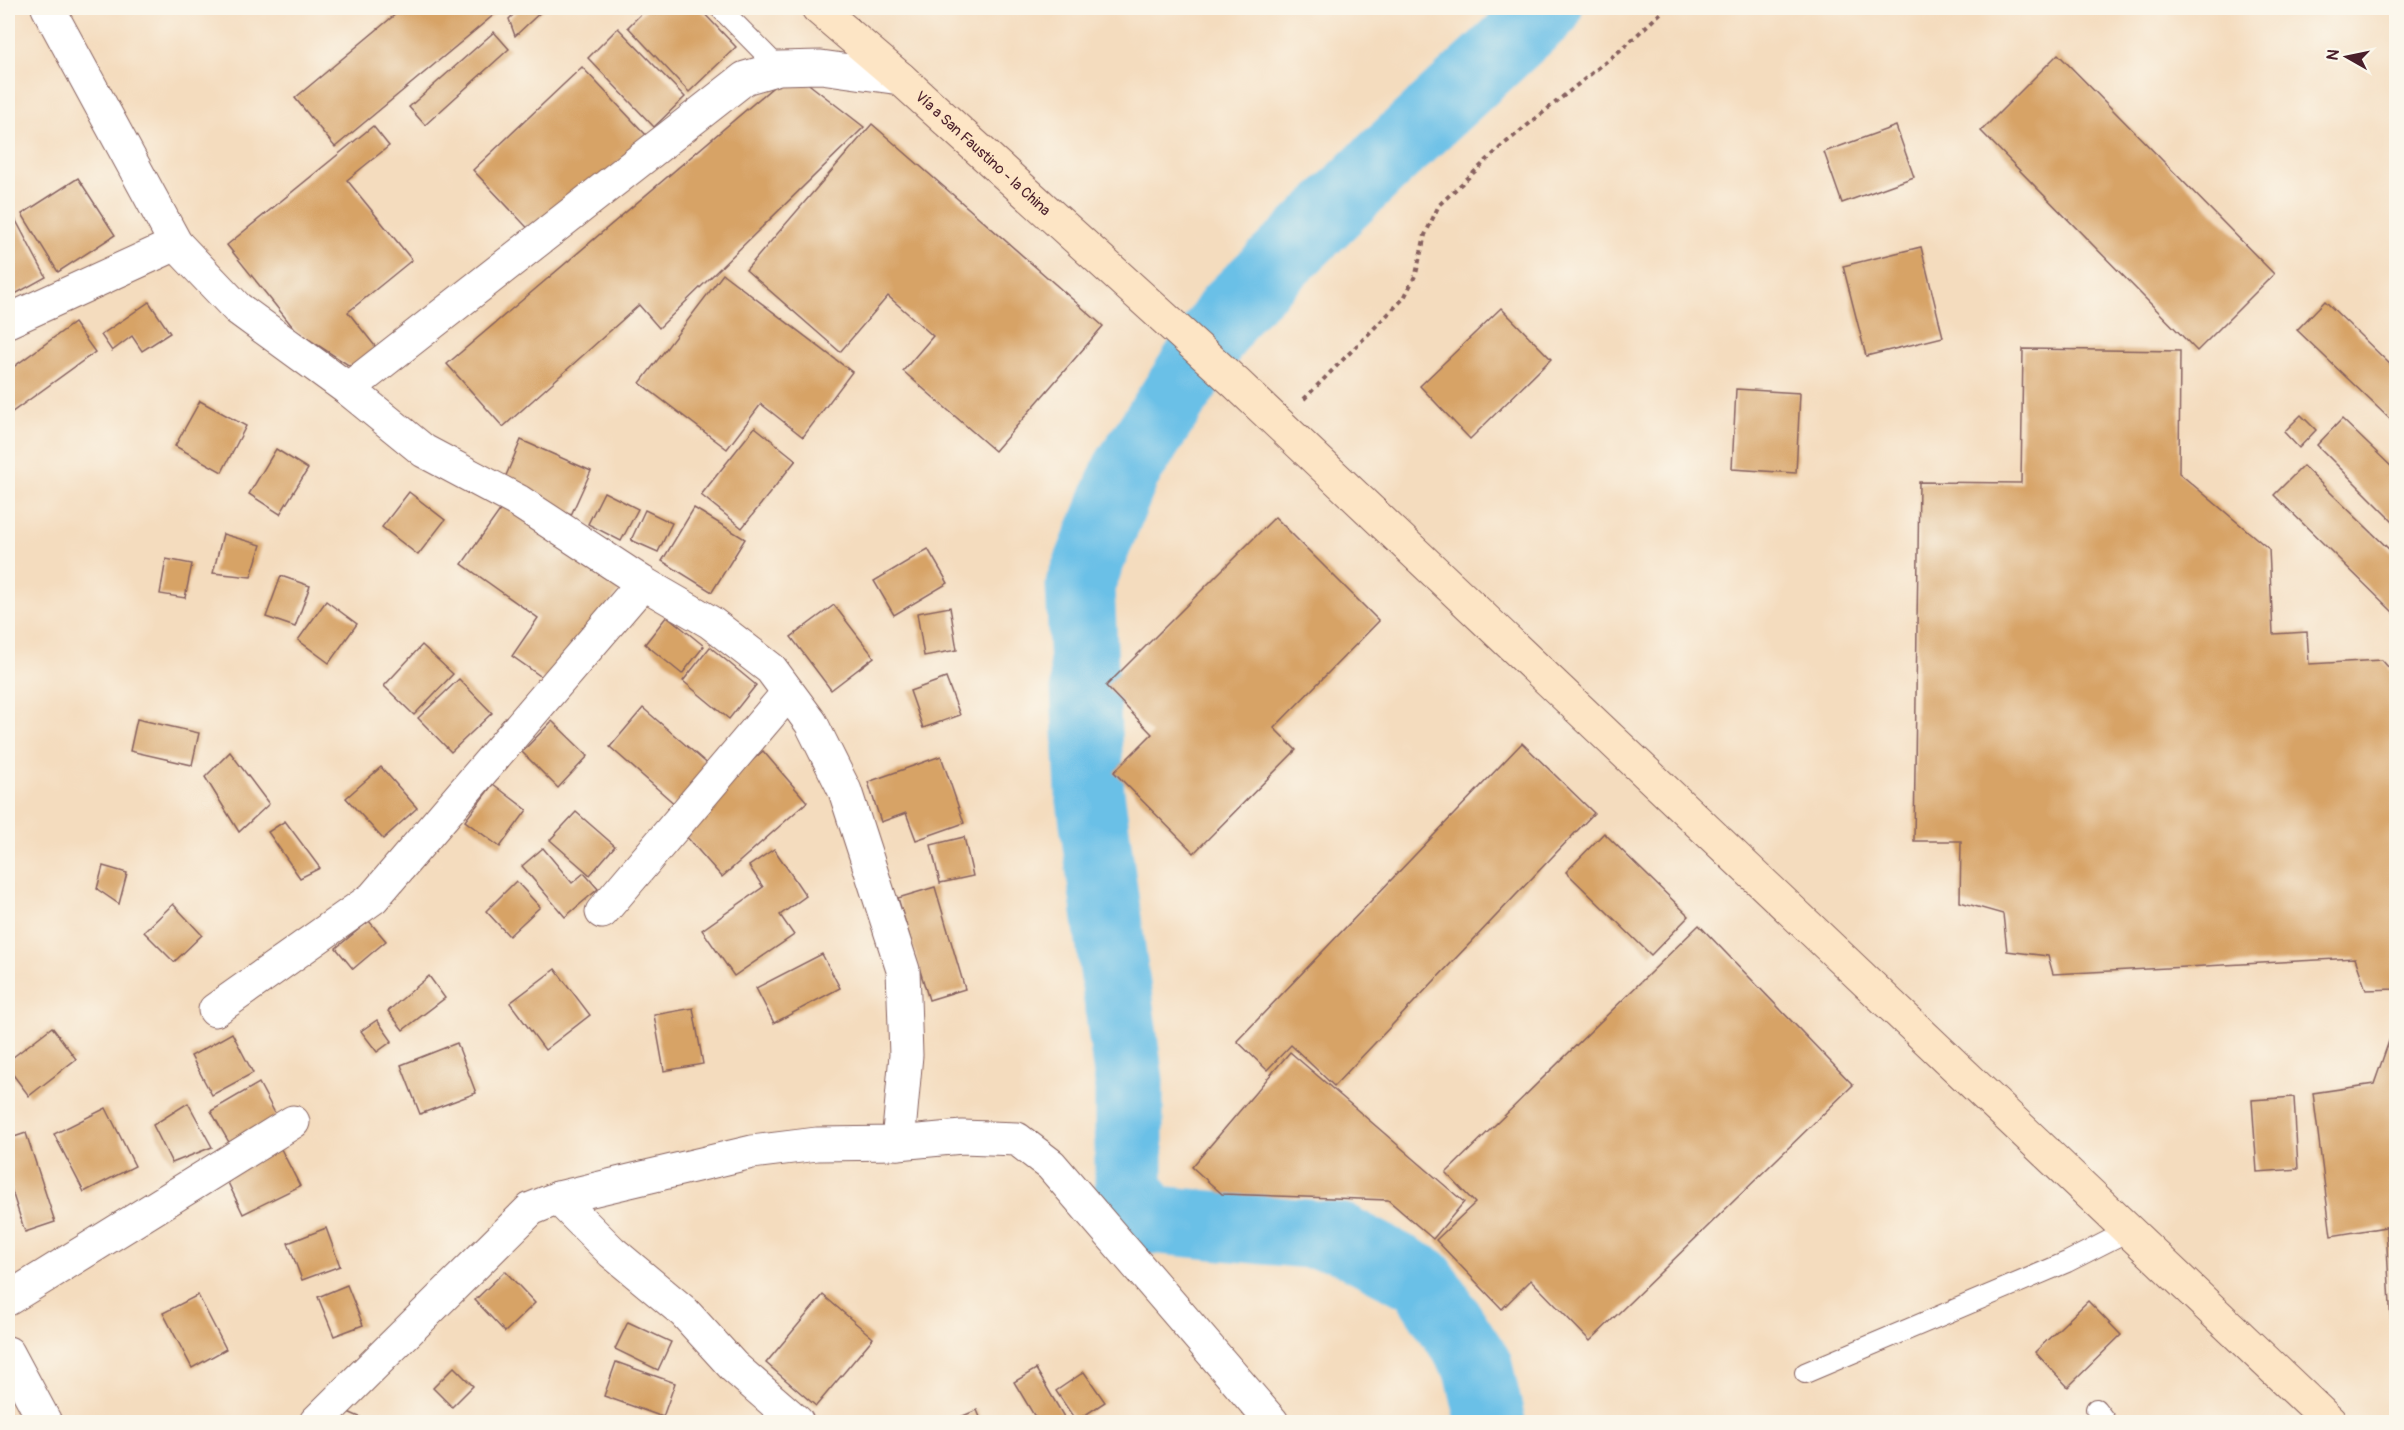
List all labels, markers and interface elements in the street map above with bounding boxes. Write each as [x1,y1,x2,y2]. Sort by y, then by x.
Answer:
north arrow [2317,27,2377,87]
text: N [2322,48,2344,62]
street label: Vía a San Faustino - la China [911,87,1054,220]

